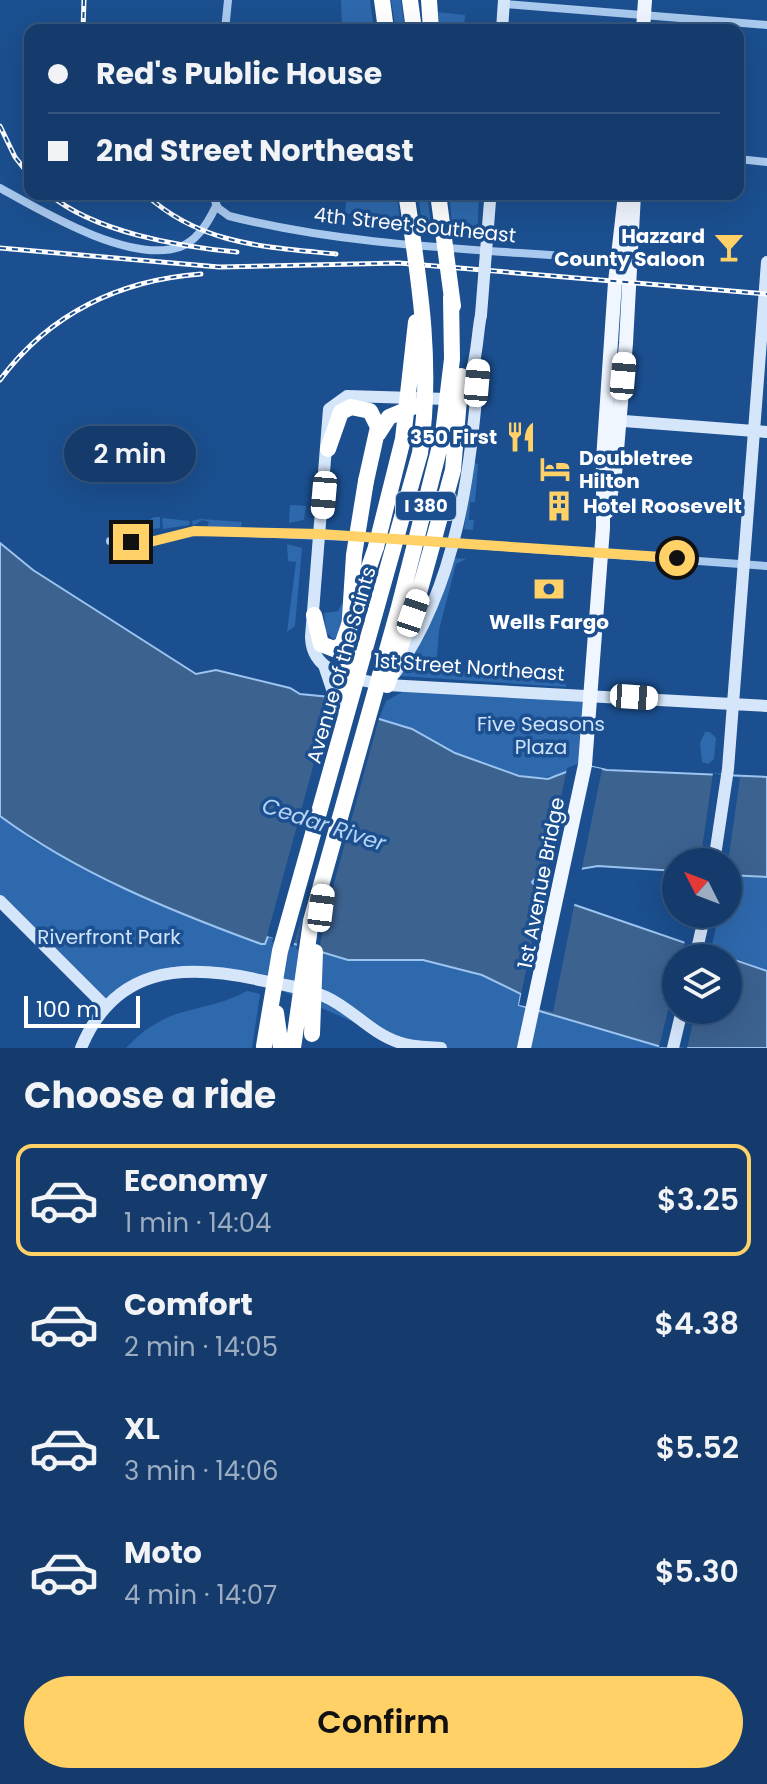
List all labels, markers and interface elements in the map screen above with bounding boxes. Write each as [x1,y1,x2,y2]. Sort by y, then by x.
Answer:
text: Red's Public House [96,52,382,95]
text: 2nd Street Northeast [96,129,414,172]
street label: 4th Street Southeast [313,200,517,250]
place label: Hazzard County Saloon [554,222,705,273]
bar icon: Hazzard County Saloon [712,230,746,264]
car [609,351,637,401]
car [463,358,491,408]
restaurant icon: 350 First [504,420,538,454]
place label: 350 First [410,423,497,451]
callout: 2 min [65,426,197,482]
text: 2 min [94,436,166,472]
place label: Doubletree Hilton [579,444,693,495]
hotel icon: Doubletree Hilton [538,452,572,486]
car [310,470,338,520]
building icon: Hotel Roosevelt [542,489,576,523]
road number: I 380 [396,492,456,520]
place label: Hotel Roosevelt [583,492,742,520]
route end [113,524,149,560]
route start [659,540,695,576]
street label: Avenue of the Saints [299,563,383,767]
bank icon: Wells Fargo [532,572,566,606]
car [394,586,432,640]
place label: Wells Fargo [489,608,609,636]
street label: 1st Street Northeast [373,646,565,688]
car [609,683,659,711]
park label: Five Seasons Plaza [477,710,605,761]
water label: Cedar River [258,790,390,859]
street label: 1st Avenue Bridge [511,795,571,971]
north arrow [662,848,742,928]
map controls [662,848,742,1024]
car [306,883,336,933]
park label: Riverfront Park [37,923,181,951]
button: layers [662,944,742,1024]
scale bar [24,992,140,1028]
text: 100 m [36,994,99,1025]
text: Choose a ride [24,1070,276,1121]
text: Economy [124,1159,268,1202]
icon: car [28,1164,100,1236]
text: $3.25 [657,1178,739,1221]
text: 1 min · 14:04 [124,1205,271,1241]
text: Comfort [124,1283,253,1326]
icon: car [28,1288,100,1360]
text: $4.38 [654,1302,739,1345]
text: 2 min · 14:05 [124,1329,278,1365]
text: XL [124,1407,160,1450]
icon: car [28,1412,100,1484]
text: $5.52 [656,1426,739,1469]
text: 3 min · 14:06 [124,1453,279,1489]
text: Moto [124,1531,202,1574]
icon: car [28,1536,100,1608]
text: $5.30 [655,1550,739,1593]
text: 4 min · 14:07 [124,1577,277,1613]
button: Confirm [24,1676,743,1768]

